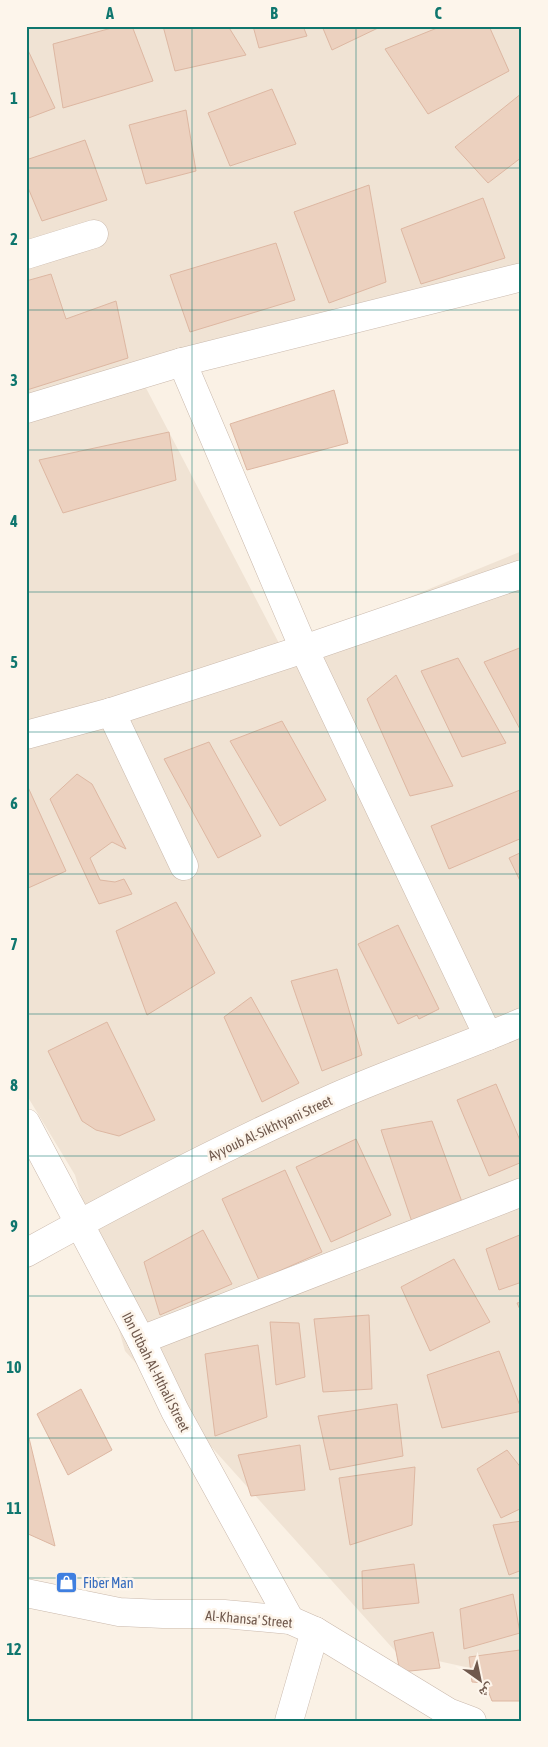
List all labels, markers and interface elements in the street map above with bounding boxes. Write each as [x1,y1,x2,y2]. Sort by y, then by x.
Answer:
text: A [105,4,114,22]
text: B [270,4,278,22]
text: C [434,4,442,22]
text: 1 [10,89,18,107]
text: 2 [10,230,18,248]
text: 3 [10,371,18,389]
text: 4 [9,512,18,530]
text: 5 [10,653,18,671]
text: 6 [10,794,18,812]
text: 7 [10,935,18,953]
text: 8 [10,1076,18,1094]
street label: Ayyoub Al-Sikhtyani Street [205,1092,335,1164]
text: 9 [10,1217,18,1235]
street label: Ibn Utbah Al-Hthali Street [119,1309,193,1435]
text: 10 [6,1358,22,1376]
text: 11 [6,1499,22,1517]
shop icon: Fiber Man [55,1571,79,1595]
place label: Fiber Man [83,1575,134,1591]
street label: Al-Khansa' Street [205,1607,293,1631]
text: 12 [6,1640,22,1658]
north arrow [456,1654,506,1704]
text: ش [476,1679,498,1702]

